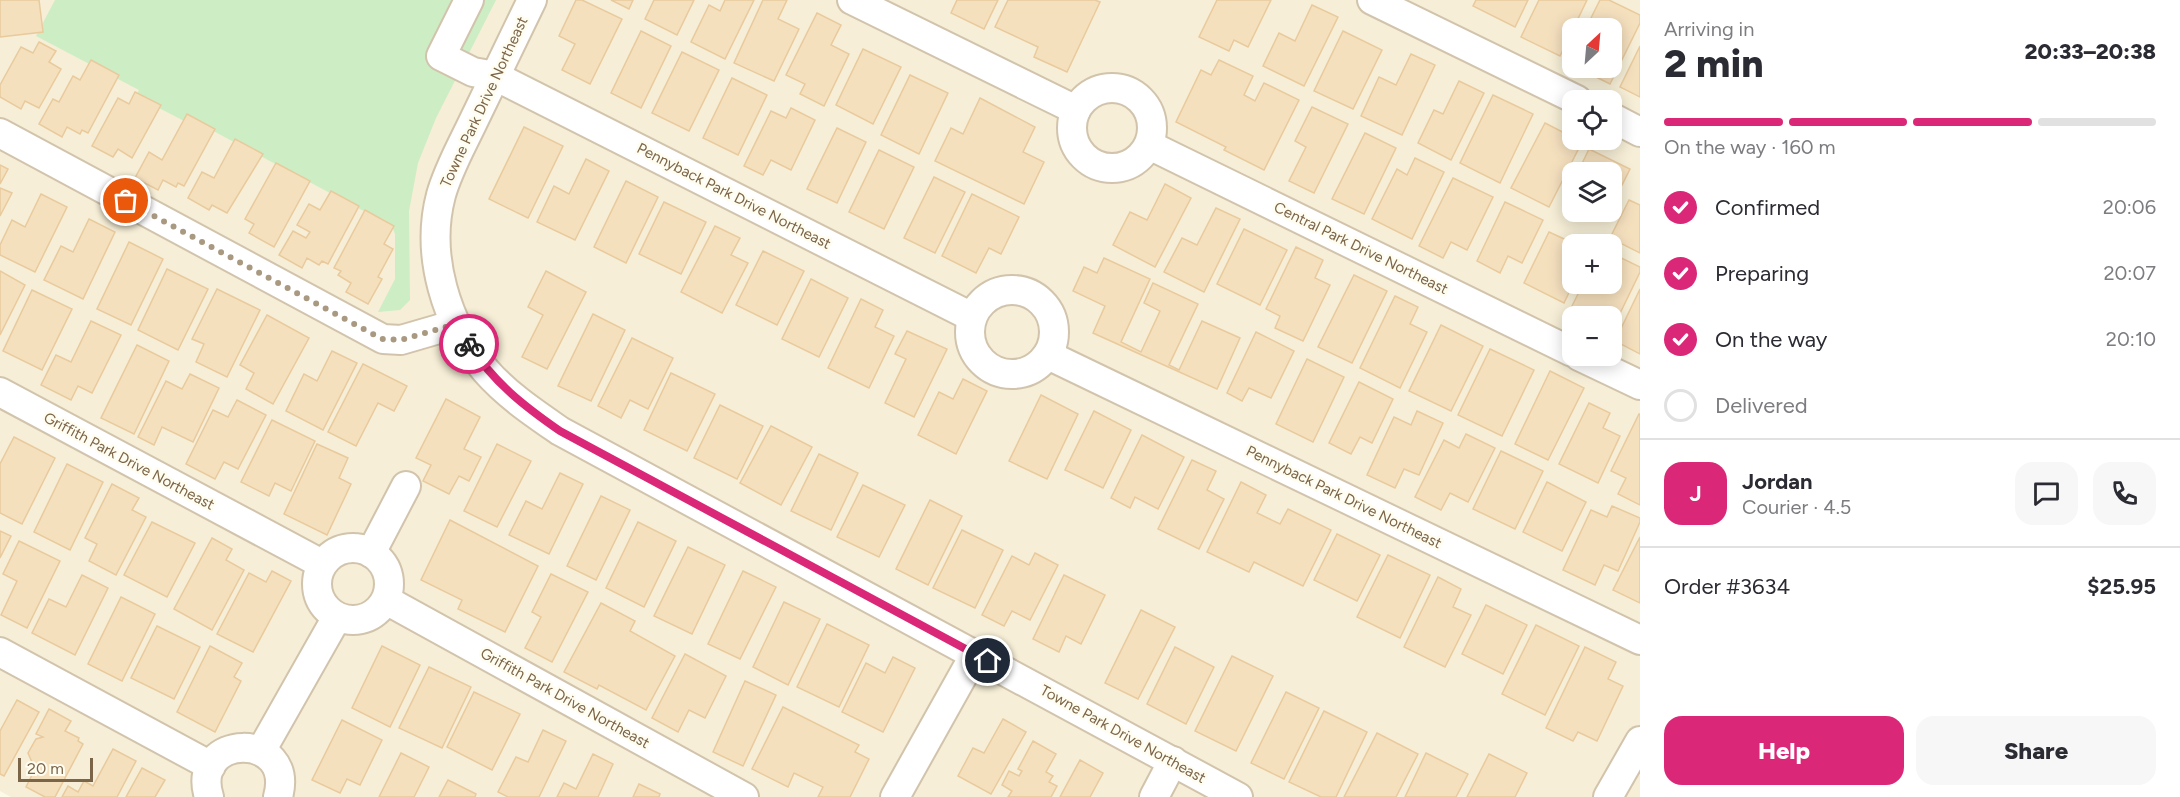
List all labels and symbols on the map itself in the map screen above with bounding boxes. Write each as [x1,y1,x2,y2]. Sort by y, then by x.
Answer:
street label: Towne Park Drive Northeast [436,13,532,190]
north arrow [1562,18,1622,78]
street label: Pennyback Park Drive Northeast [634,139,834,253]
pin [100,175,151,226]
street label: Central Park Drive Northeast [1271,198,1451,298]
courier [439,314,499,374]
street label: Griffith Park Drive Northeast [41,408,218,514]
street label: Pennyback Park Drive Northeast [1243,442,1445,552]
pin [962,635,1013,686]
street label: Griffith Park Drive Northeast [477,644,653,752]
street label: Towne Park Drive Northeast [1037,681,1209,787]
scale bar [18,755,93,782]

